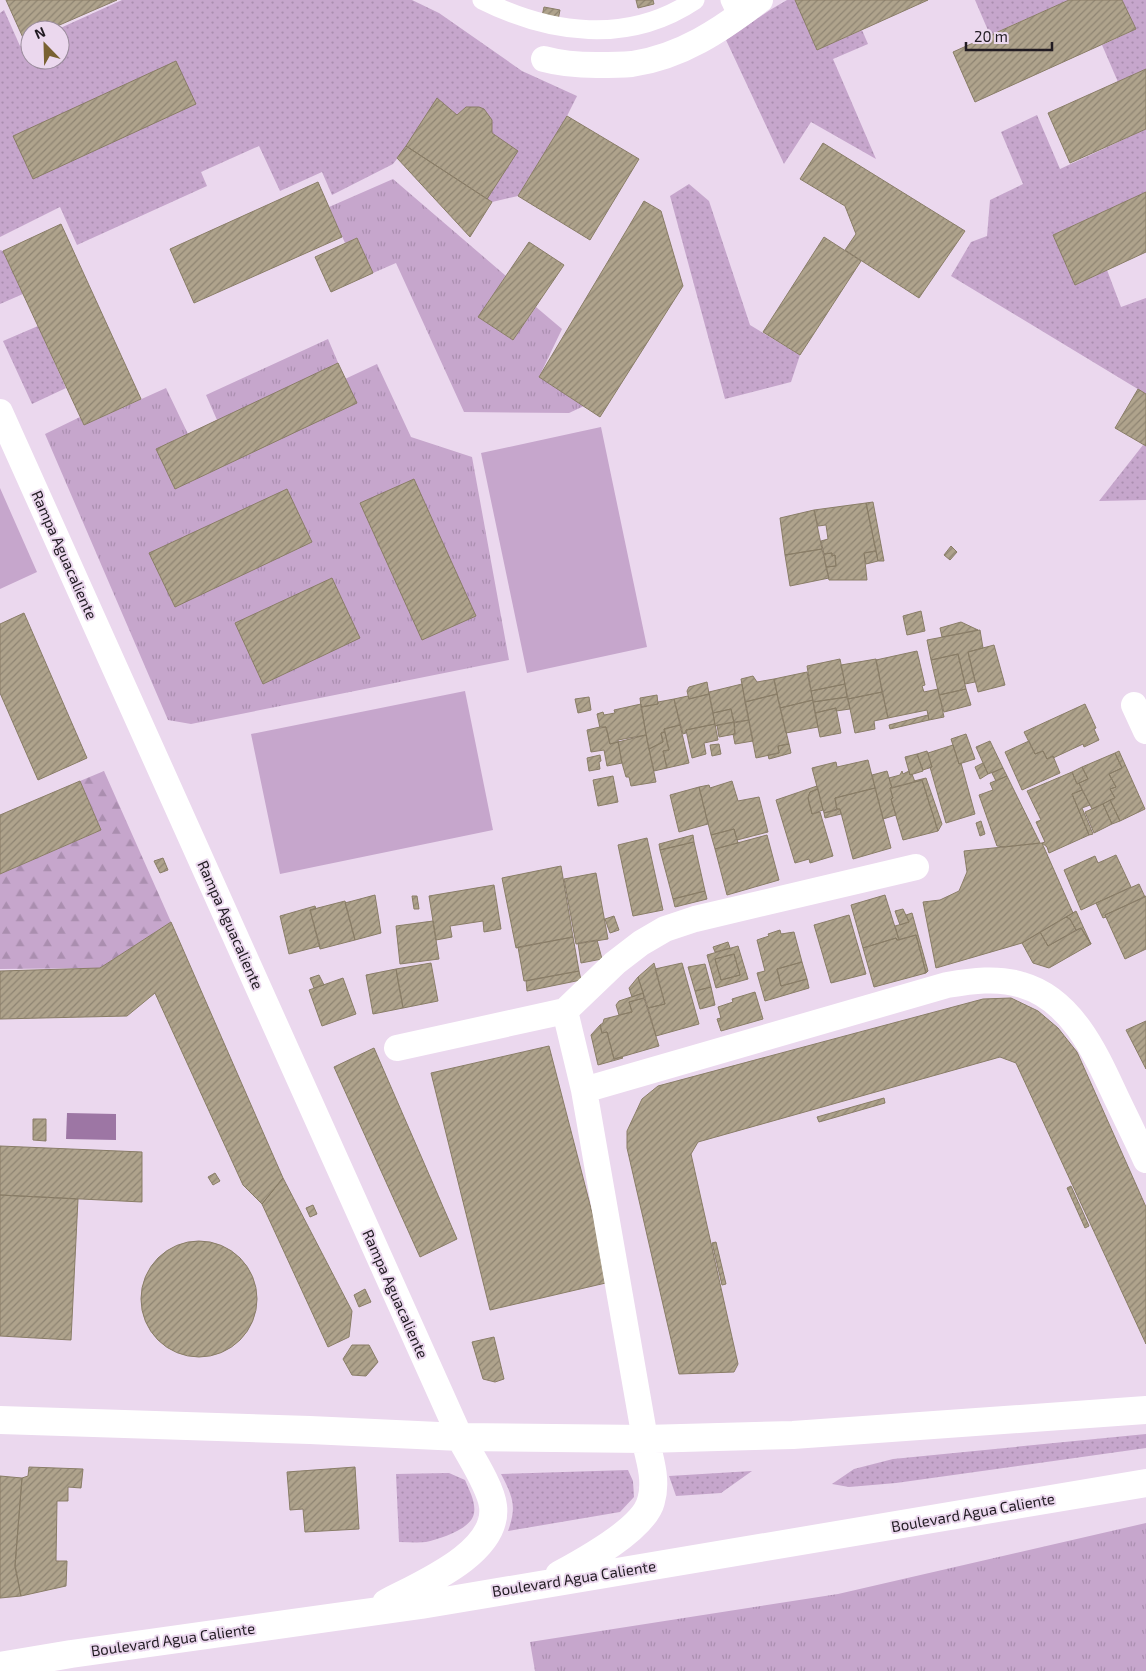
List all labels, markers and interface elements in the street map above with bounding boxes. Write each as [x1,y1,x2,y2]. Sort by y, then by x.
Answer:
north arrow [20,20,70,70]
scale bar [966,20,1052,52]
text: N [32,23,48,42]
text: 20 m [974,27,1008,45]
street label: Rampa Aguacaliente [28,487,101,622]
street label: Rampa Aguacaliente [194,857,267,992]
street label: Rampa Aguacaliente [359,1226,432,1361]
street label: Boulevard Agua Caliente [890,1489,1056,1535]
street label: Boulevard Agua Caliente [491,1556,657,1600]
street label: Boulevard Agua Caliente [90,1619,256,1659]

